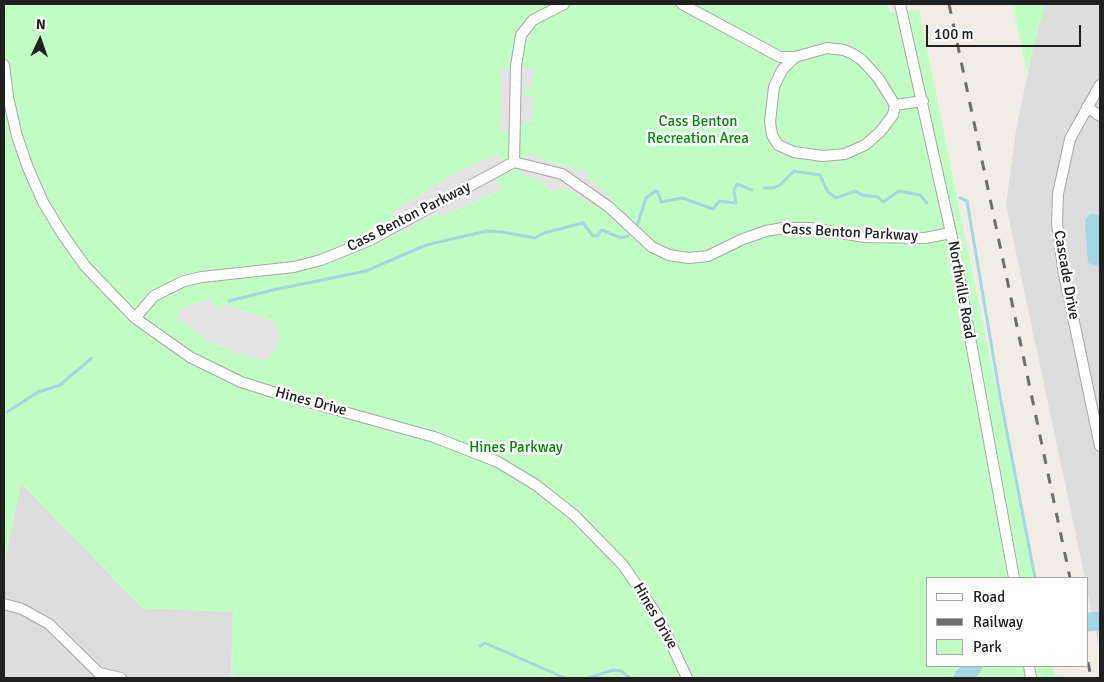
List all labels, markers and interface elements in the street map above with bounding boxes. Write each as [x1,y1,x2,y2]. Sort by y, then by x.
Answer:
north arrow [15,15,65,65]
scale bar [929,15,1084,47]
text: N [35,16,46,33]
text: 100 m [934,25,974,43]
park label: Cass Benton Recreation Area [647,113,749,148]
street label: Cass Benton Parkway [344,178,474,256]
street label: Cass Benton Parkway [782,220,918,246]
street label: Cascade Drive [1049,229,1083,321]
street label: Northville Road [944,240,978,340]
street label: Hines Drive [273,384,349,420]
park label: Hines Parkway [469,439,563,457]
legend [926,577,1089,667]
street label: Hines Drive [629,580,681,652]
text: Road [973,588,1005,606]
text: Railway [973,613,1023,631]
text: Park [973,638,1002,656]

